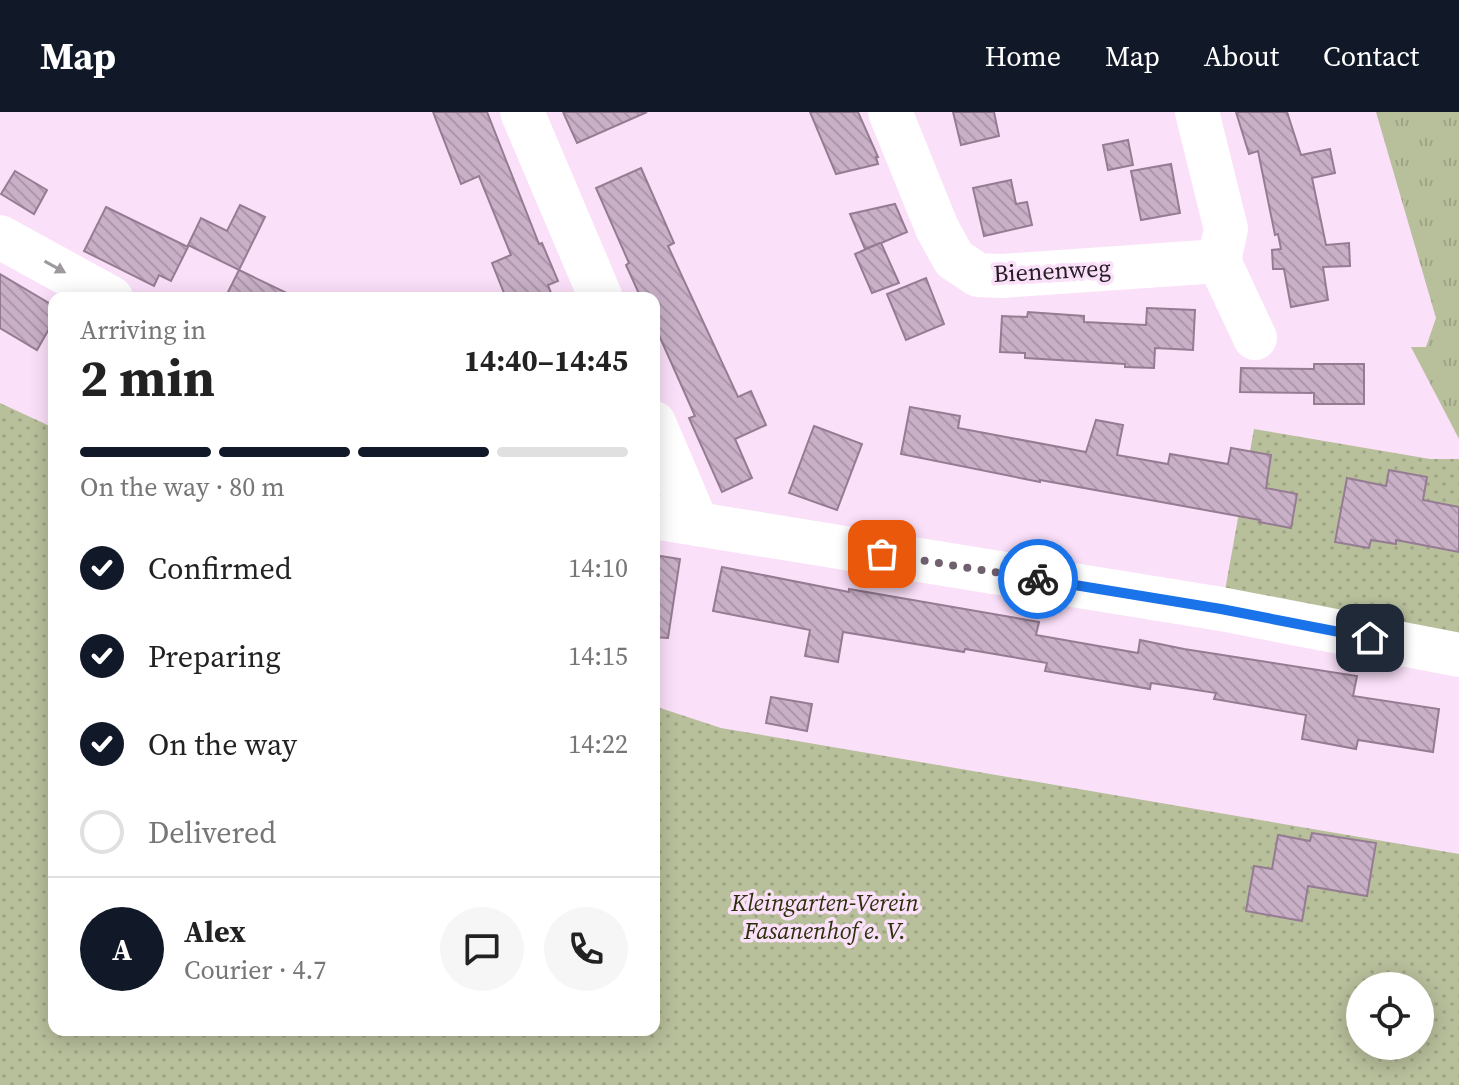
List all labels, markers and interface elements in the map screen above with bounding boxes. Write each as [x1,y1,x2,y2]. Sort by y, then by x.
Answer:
text: Map [40,30,116,82]
text: Home [985,37,1061,75]
text: Map [1105,37,1160,75]
text: About [1204,37,1279,75]
text: Contact [1323,37,1419,75]
street label: Bienenweg [992,251,1112,290]
one-way arrow [44,261,67,274]
text: Arriving in [80,312,206,348]
text: 14:40–14:45 [464,340,628,381]
text: 2 min [80,342,215,413]
text: On the way · 80 m [80,469,285,505]
pin [848,520,916,588]
icon: bag [860,532,904,576]
courier [998,539,1078,619]
icon: check [80,546,124,590]
text: Confirmed [148,548,292,589]
text: 14:10 [568,550,628,586]
icon: bike [1016,557,1060,601]
pin [1336,604,1404,672]
icon: home [1348,616,1392,660]
icon: check [80,634,124,678]
text: Preparing [148,636,281,677]
text: 14:15 [568,638,628,674]
icon: check [80,722,124,766]
text: On the way [148,724,297,765]
text: 14:22 [568,726,628,762]
text: Delivered [148,812,276,853]
park label: Kleingarten-Verein Fasanenhof e. V. [730,886,919,947]
button: chat [440,907,524,991]
button: phone [544,907,628,991]
text: Alex [184,911,246,952]
text: A [112,929,132,970]
text: Courier · 4.7 [184,952,326,988]
map controls [1346,972,1434,1060]
button: locate [1346,972,1434,1060]

